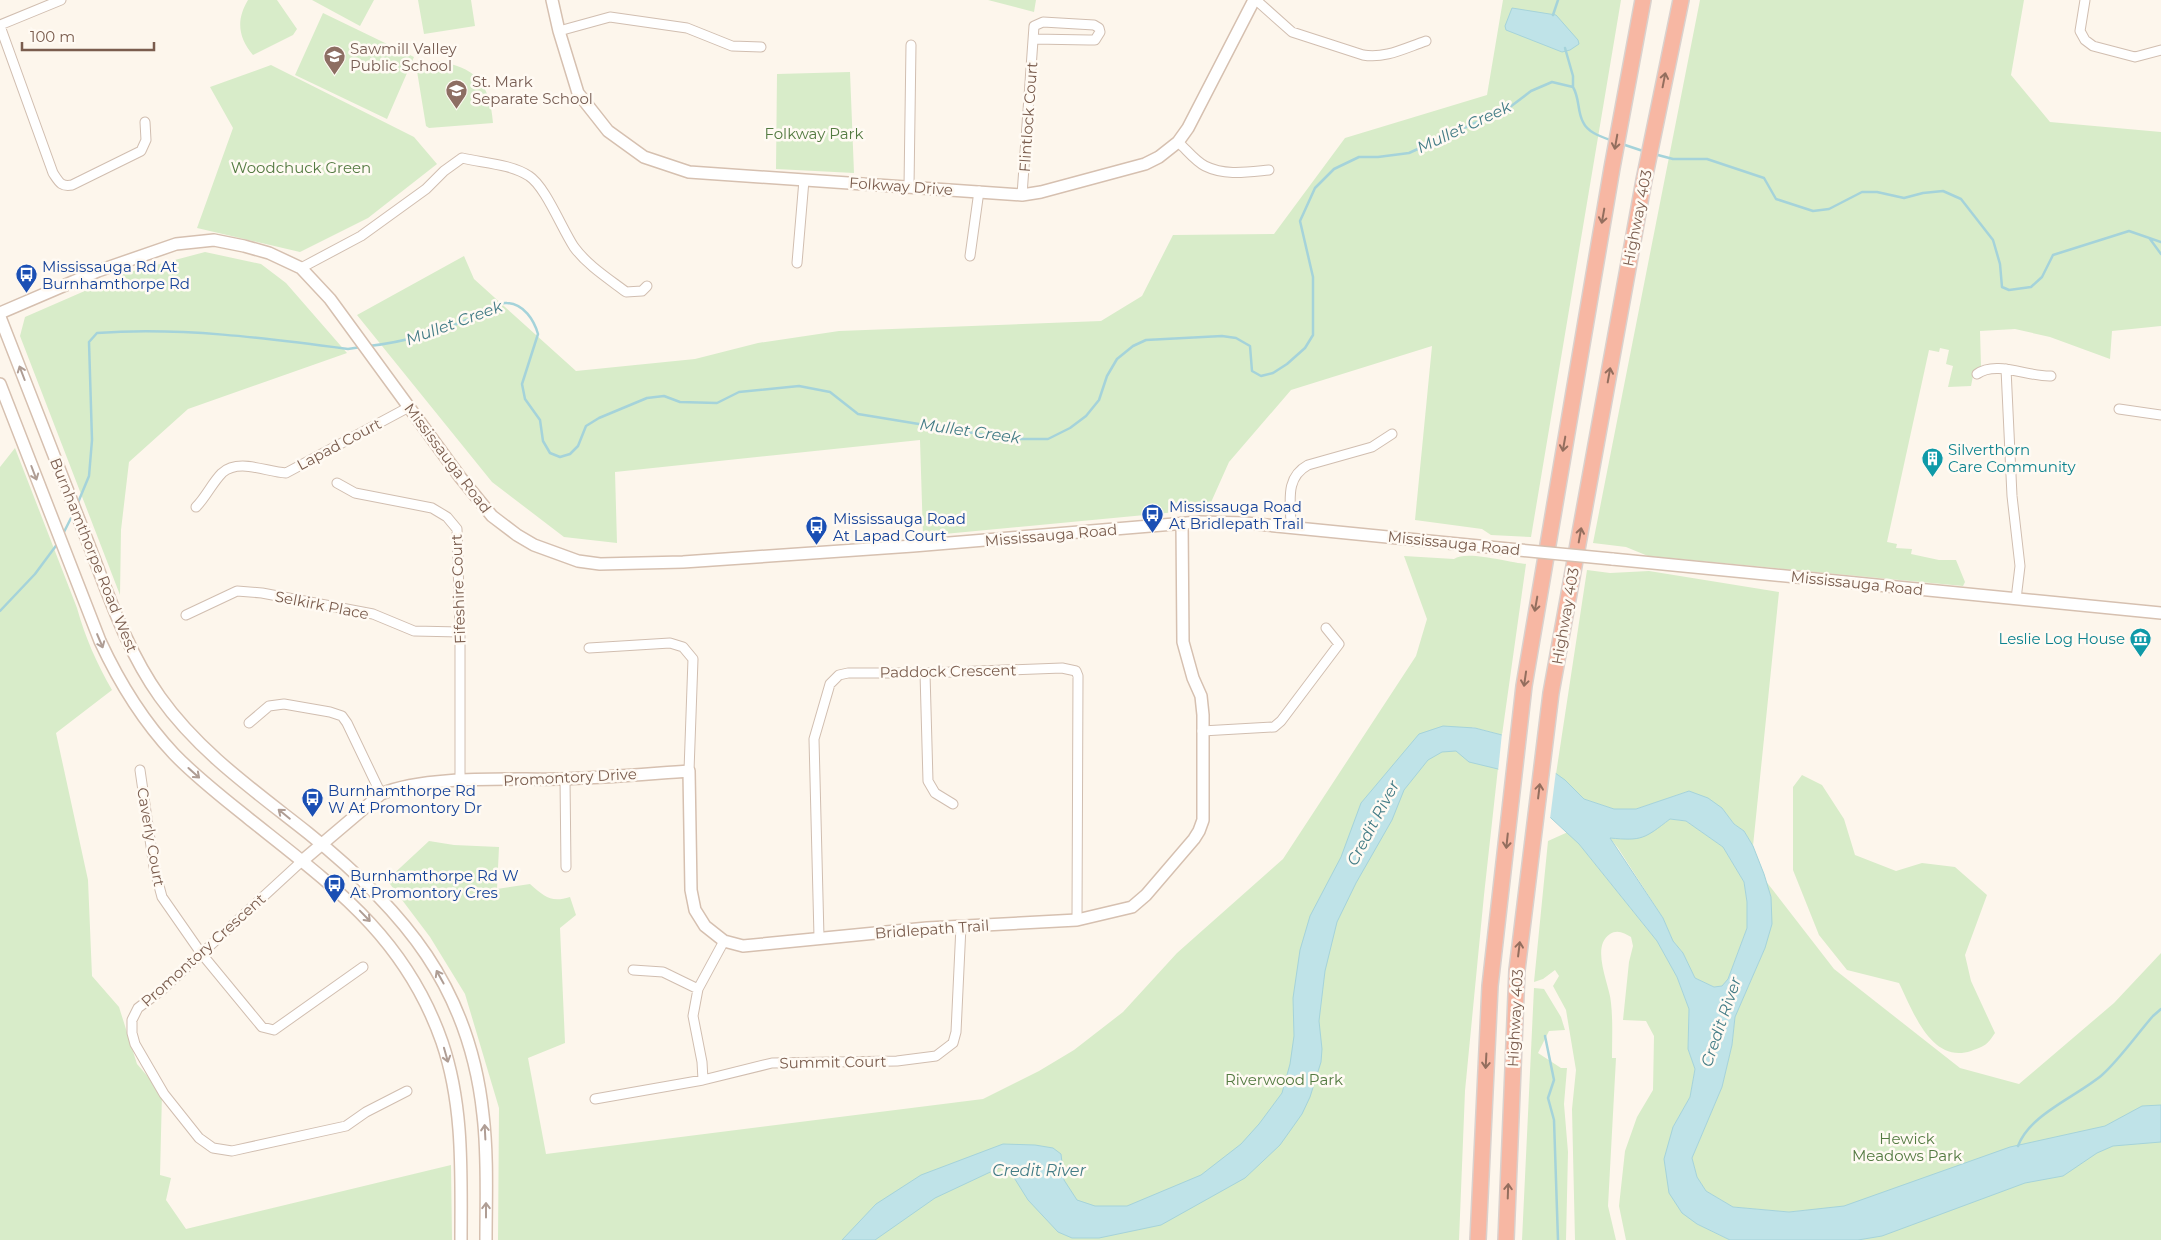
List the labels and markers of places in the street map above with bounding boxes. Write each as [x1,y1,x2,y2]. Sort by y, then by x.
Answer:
place label: Sawmill Valley Public School [350,39,458,75]
school or university icon: Sawmill Valley Public School [322,45,346,76]
place label: St. Mark Separate School [472,72,593,108]
school or university icon: St. Mark Separate School [444,78,468,109]
place label: Mississauga Rd At Burnhamthorpe Rd [42,257,190,293]
bus stop icon: Mississauga Rd At Burnhamthorpe Rd [14,263,38,294]
place label: Silverthorn Care Community [1948,440,2076,476]
building icon: Silverthorn Care Community [1920,446,1944,477]
place label: Mississauga Road At Bridlepath Trail [1169,497,1304,533]
bus stop icon: Mississauga Road At Bridlepath Trail [1141,503,1165,534]
place label: Mississauga Road At Lapad Court [833,509,966,545]
bus stop icon: Mississauga Road At Lapad Court [805,515,829,546]
museum icon: Leslie Log House [2129,626,2153,657]
place label: Leslie Log House [1998,629,2125,648]
place label: Burnhamthorpe Rd W At Promontory Dr [328,781,482,817]
bus stop icon: Burnhamthorpe Rd W At Promontory Dr [300,787,324,818]
place label: Burnhamthorpe Rd W At Promontory Cres [350,866,519,902]
bus stop icon: Burnhamthorpe Rd W At Promontory Cres [322,872,346,903]

